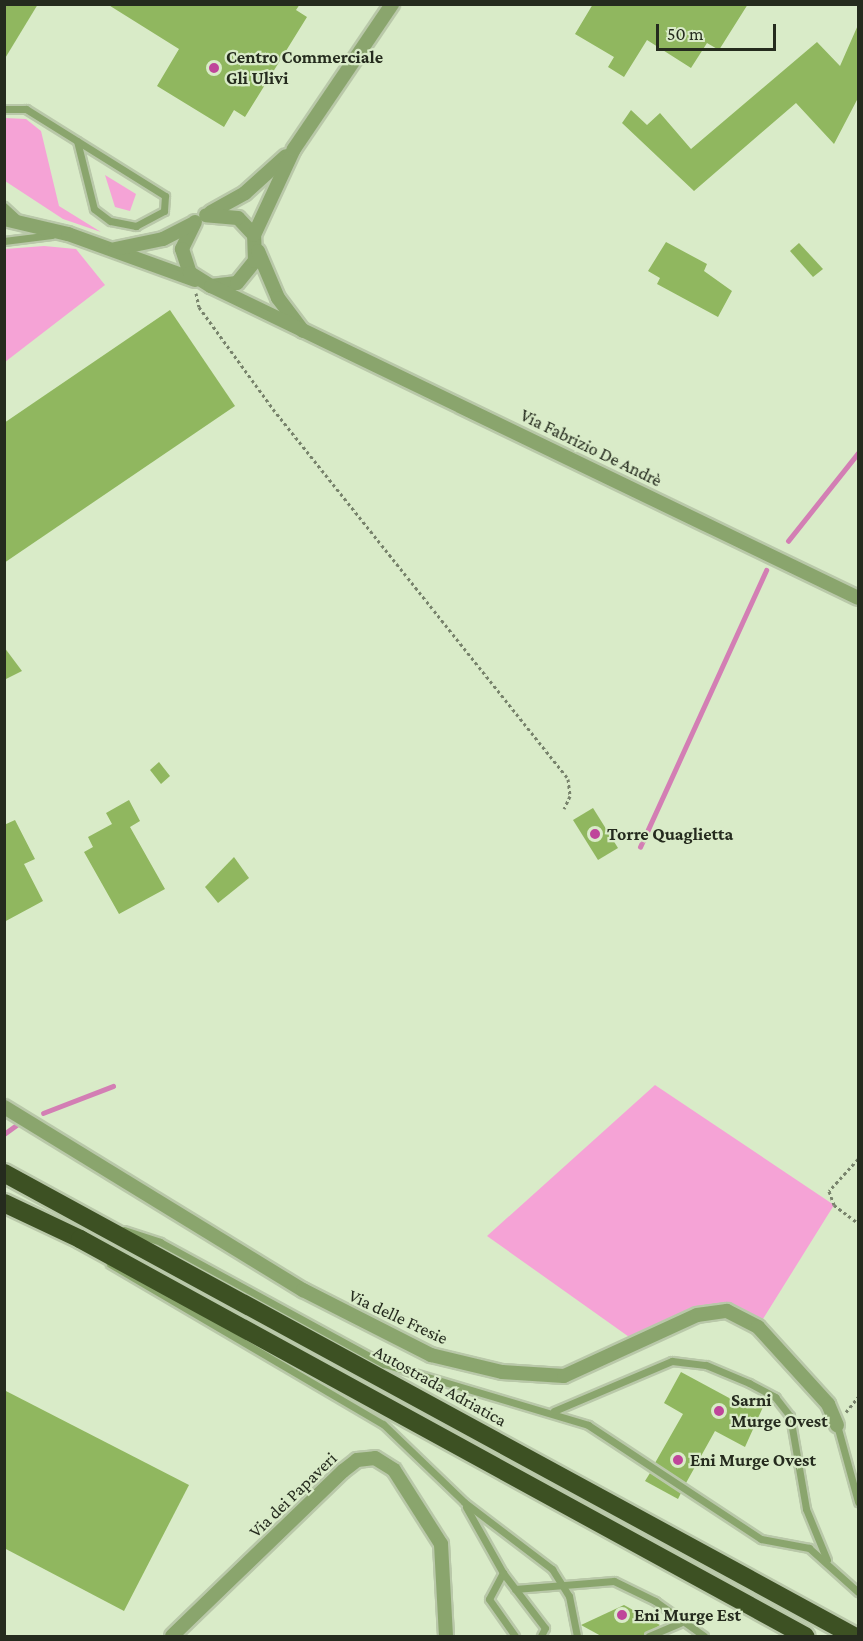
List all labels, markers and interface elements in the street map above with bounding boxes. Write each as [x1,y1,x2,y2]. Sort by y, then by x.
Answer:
scale bar [659,12,779,50]
text: 50 m [667,24,704,44]
place label: Centro Commerciale Gli Ulivi [226,47,383,90]
marker: Centro Commerciale Gli Ulivi [207,61,221,75]
street label: Via Fabrizio De Andrè [517,404,665,492]
place label: Torre Quaglietta [607,823,733,845]
marker: Torre Quaglietta [588,827,602,841]
street label: Via delle Fresie [345,1285,451,1349]
street label: Autostrada Adriatica [370,1341,510,1431]
place label: Sarni Murge Ovest [731,1390,828,1432]
marker: Sarni Murge Ovest [712,1404,726,1418]
street label: Via dei Papaveri [245,1448,341,1542]
place label: Eni Murge Ovest [690,1449,816,1471]
marker: Eni Murge Ovest [671,1453,685,1467]
place label: Eni Murge Est [634,1604,741,1626]
marker: Eni Murge Est [615,1608,629,1622]

